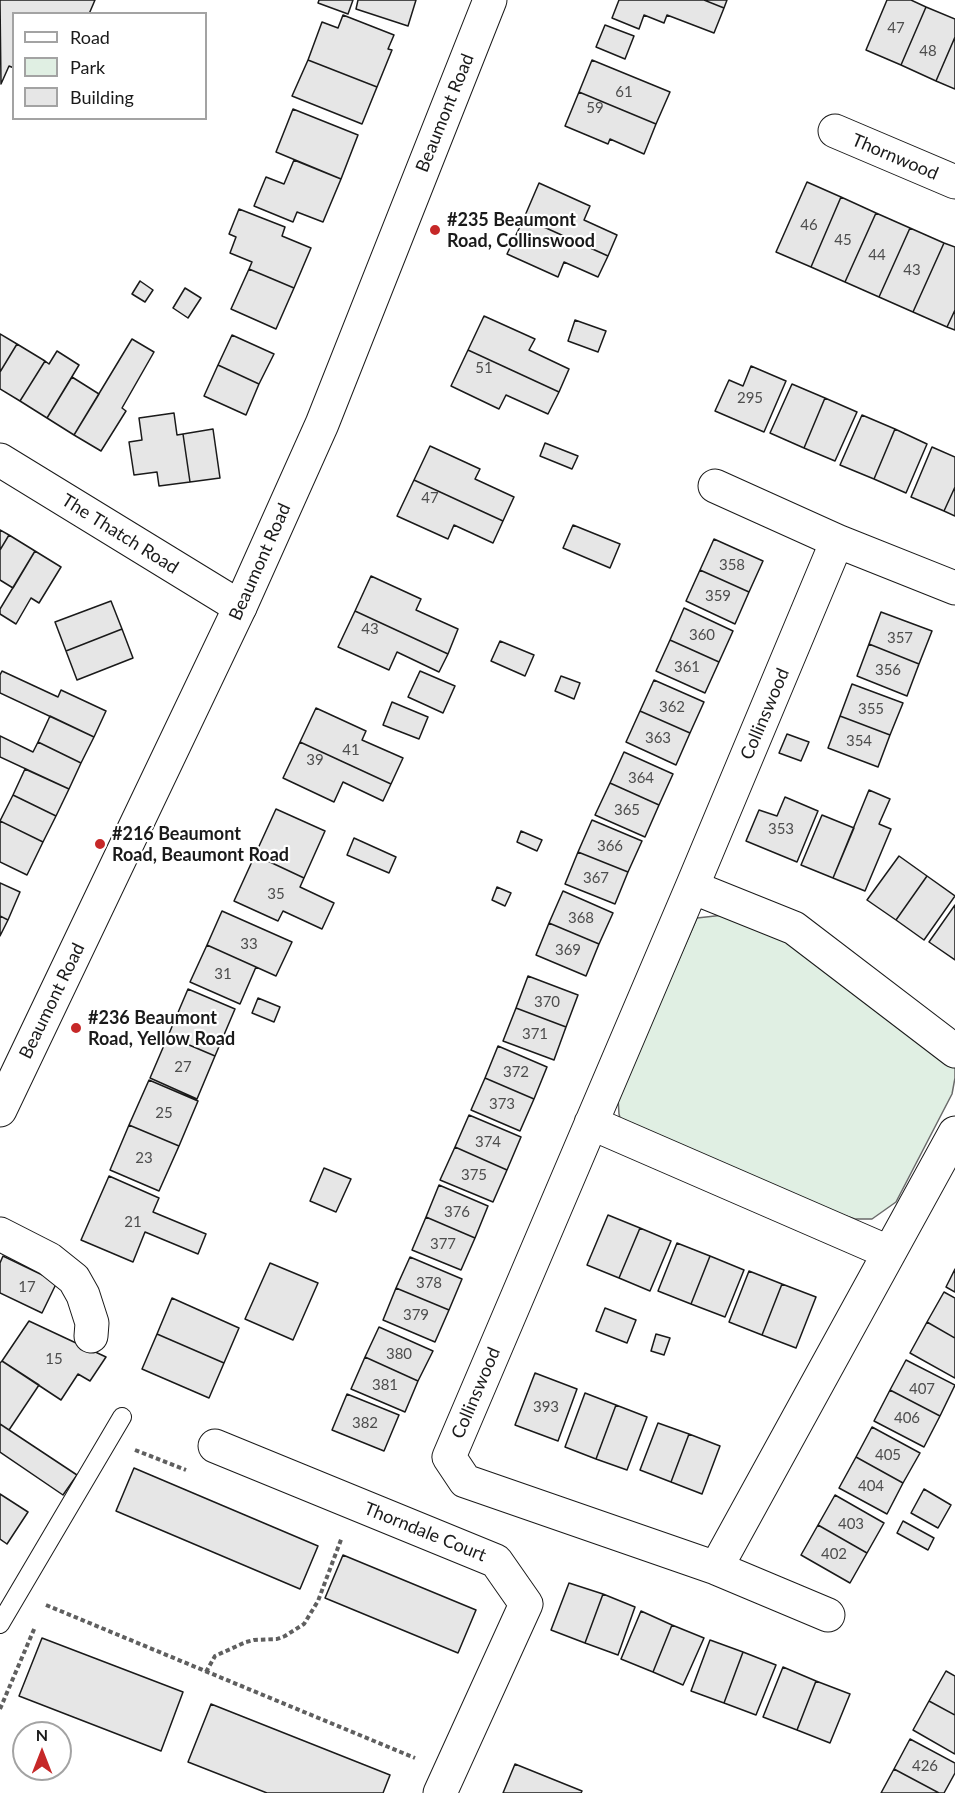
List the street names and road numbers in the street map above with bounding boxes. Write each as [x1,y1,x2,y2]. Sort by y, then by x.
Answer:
street label: Beaumont Road [411,51,479,175]
street label: Thornwood [849,129,941,185]
street label: The Thatch Road [58,489,182,579]
street label: Beaumont Road [225,500,295,624]
street label: Collinswood [736,665,794,763]
street label: Beaumont Road [15,940,89,1062]
street label: Collinswood [447,1344,505,1442]
street label: Thorndale Court [361,1498,489,1566]

